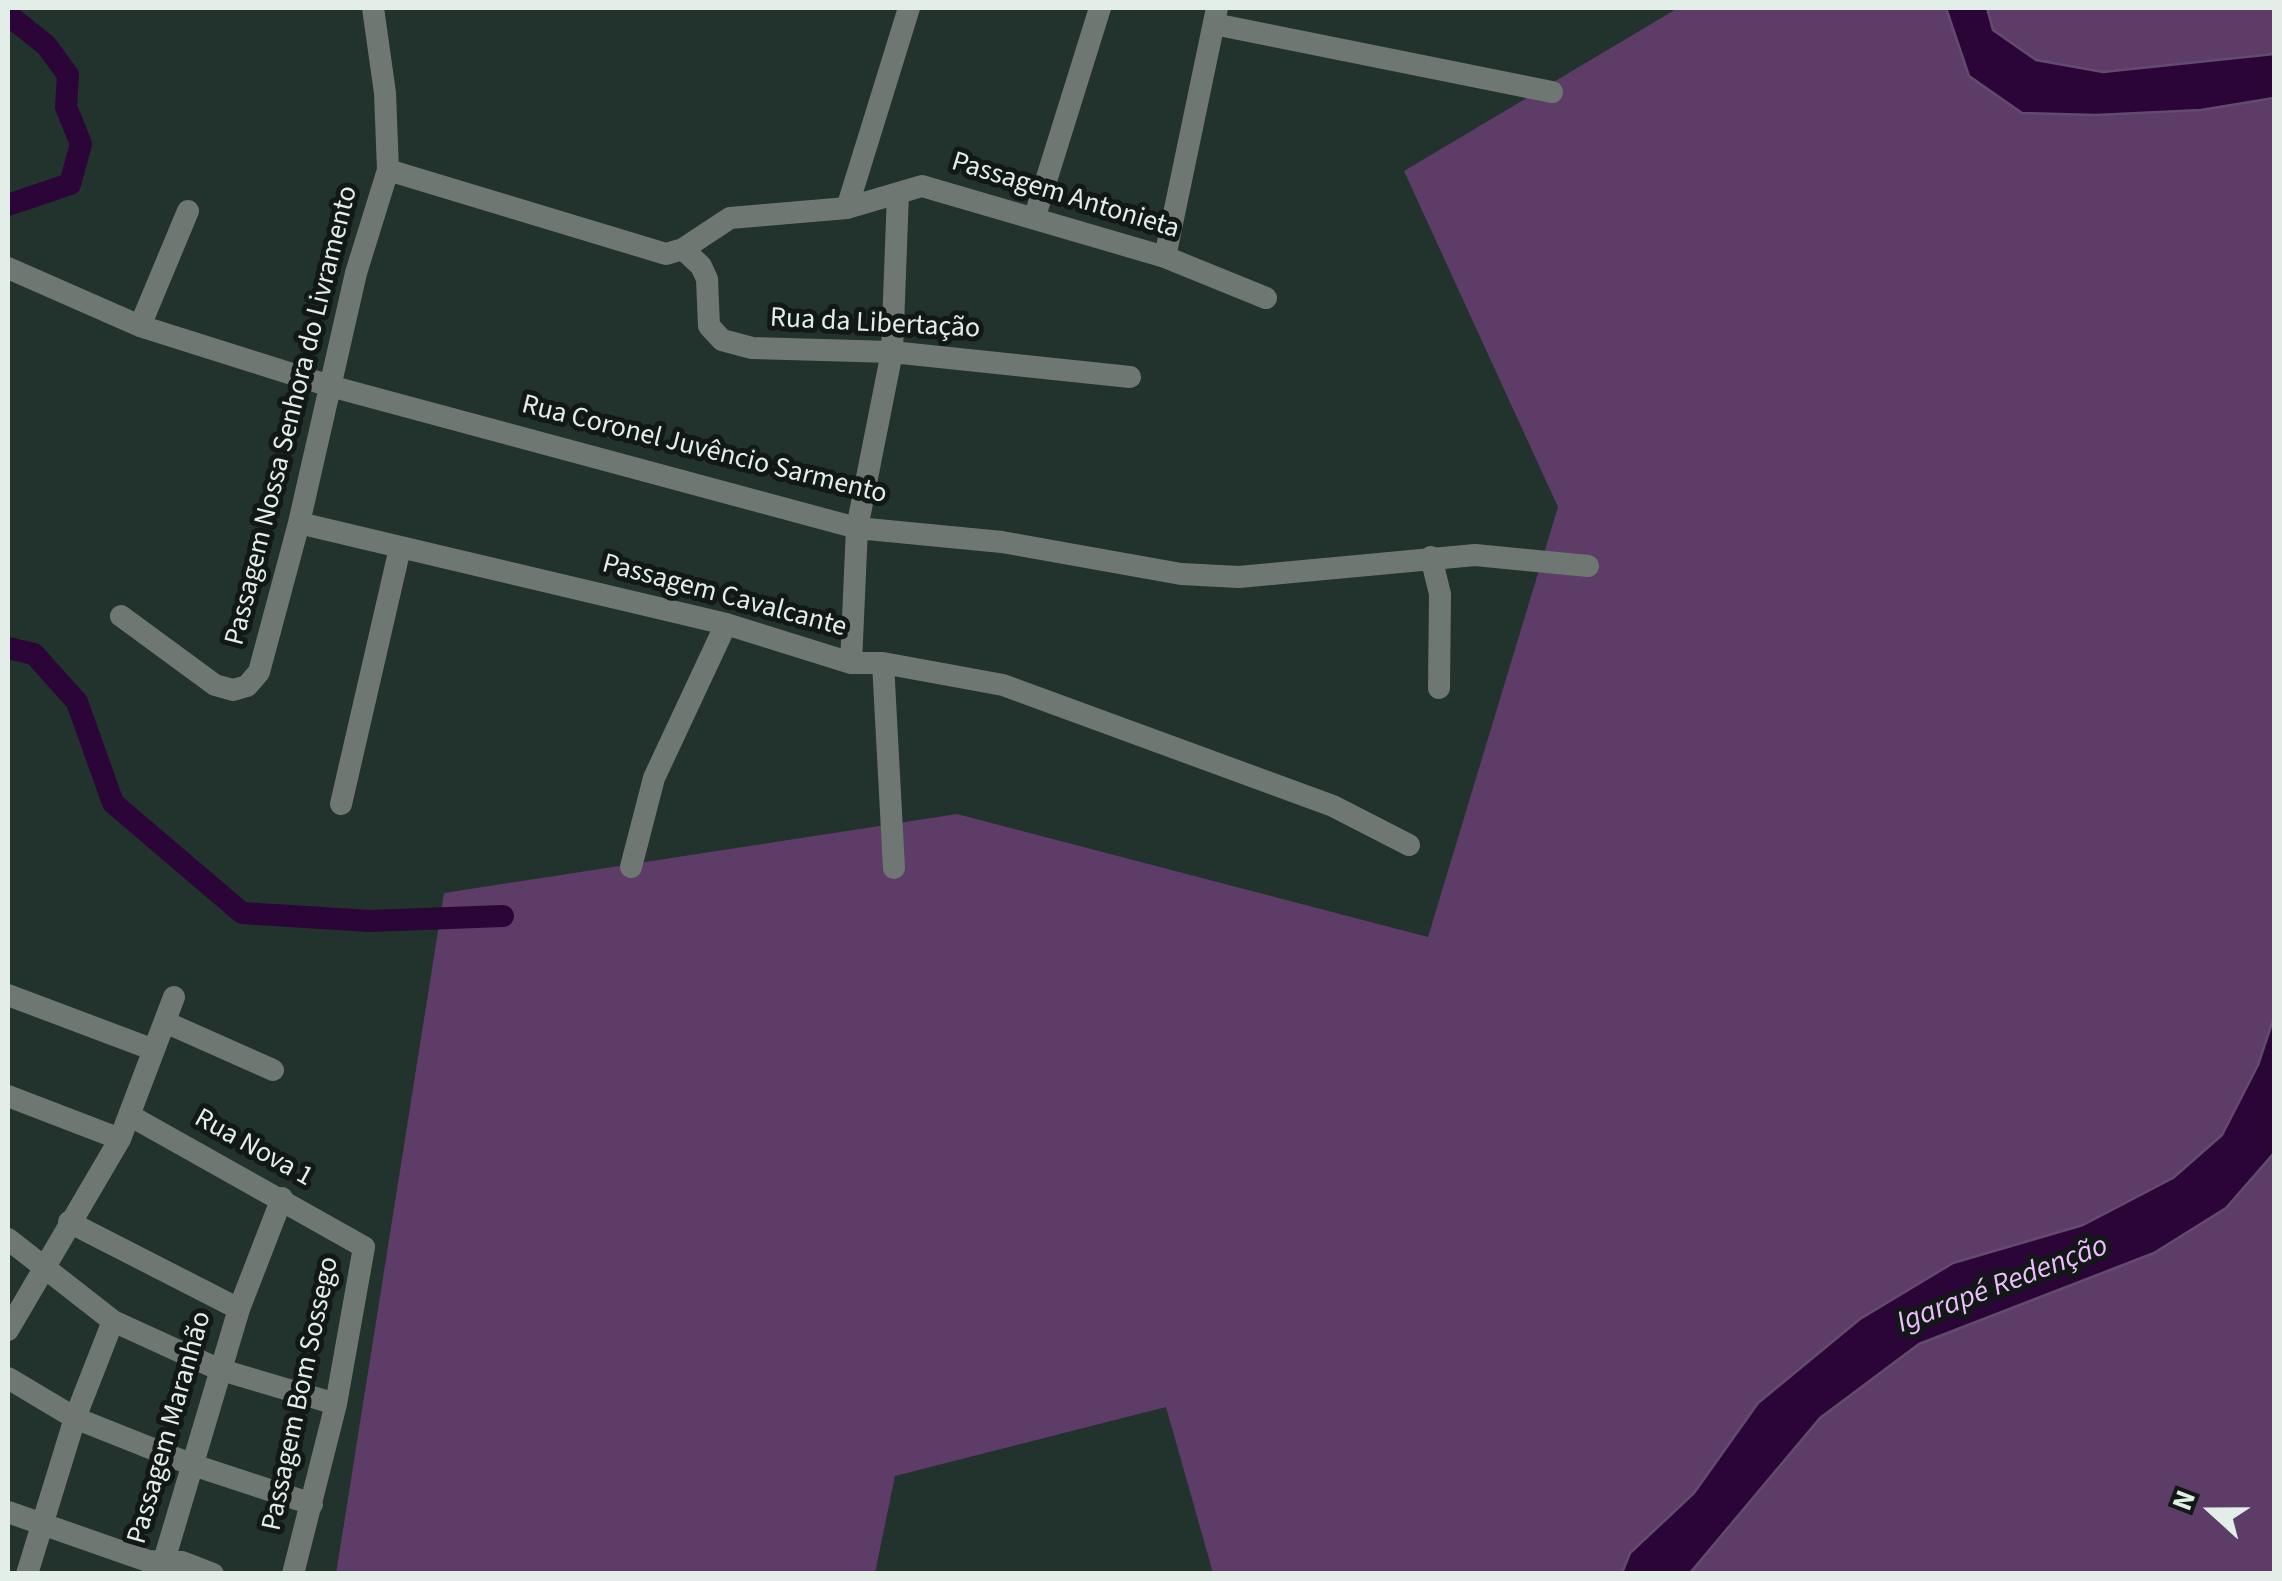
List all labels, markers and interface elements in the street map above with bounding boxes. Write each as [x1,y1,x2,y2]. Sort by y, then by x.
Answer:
street label: Passagem Antonieta [947,146,1183,248]
street label: Passagem Nossa Senhora do Livramento [220,183,366,649]
street label: Rua da Libertação [769,303,981,347]
street label: Rua Coronel Juvêncio Sarmento [518,389,890,513]
street label: Passagem Cavalcante [598,548,850,646]
street label: Rua Nova 1 [188,1103,318,1195]
water label: Igarapé Redenção [1892,1229,2114,1343]
street label: Passagem Bom Sossego [257,1254,347,1534]
street label: Passagem Maranhão [122,1308,220,1548]
north arrow [2162,1461,2262,1561]
text: N [2162,1484,2206,1516]

